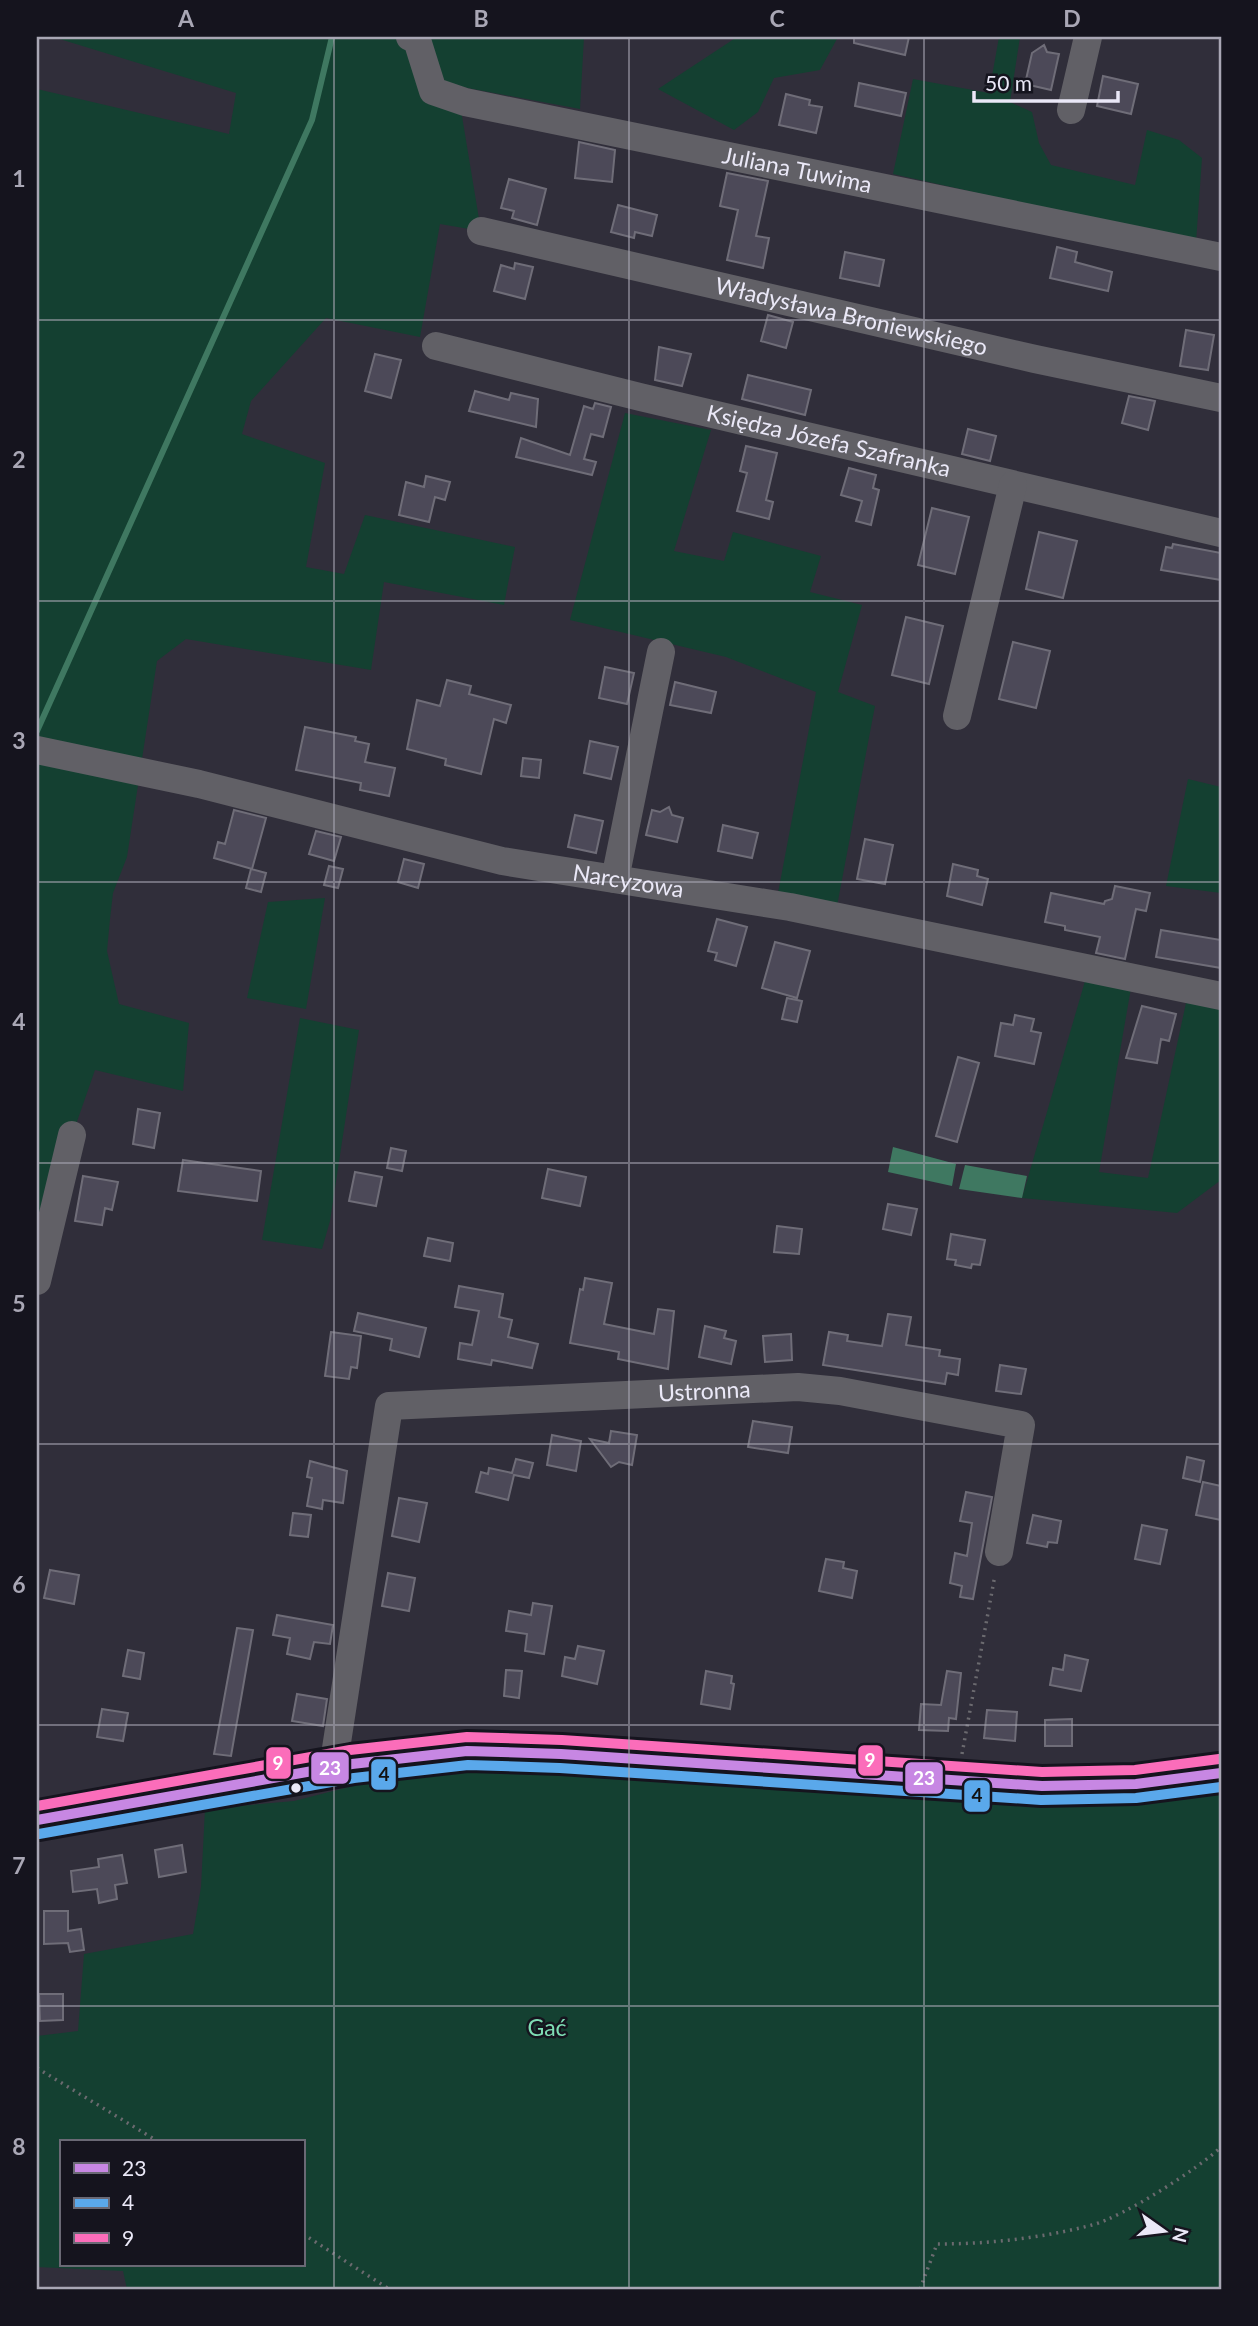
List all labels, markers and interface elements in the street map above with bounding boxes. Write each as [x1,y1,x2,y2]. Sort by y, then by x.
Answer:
text: A [177,4,195,32]
text: B [473,4,489,32]
text: C [769,4,785,32]
text: D [1063,4,1081,32]
scale bar [974,60,1118,104]
text: 50 m [985,70,1032,95]
street label: Juliana Tuwima [720,140,875,198]
text: 1 [12,164,26,192]
street label: Władysława Broniewskiego [713,271,990,361]
street label: Księdza Józefa Szafranka [704,398,954,482]
text: 2 [12,445,26,473]
text: 3 [12,726,26,754]
street label: Narcyzowa [571,858,686,903]
text: 4 [12,1007,26,1035]
text: 5 [12,1289,26,1317]
street label: Ustronna [657,1374,751,1406]
text: 6 [12,1570,26,1598]
line badge: 9 [857,1744,884,1777]
line badge: 9 [265,1746,292,1780]
text: 9 [864,1748,876,1771]
text: 9 [272,1751,284,1774]
line badge: 23 [310,1751,350,1785]
text: 23 [319,1756,341,1779]
line badge: 4 [370,1758,397,1791]
line badge: 23 [904,1761,944,1795]
text: 4 [378,1762,390,1785]
text: 23 [913,1766,935,1789]
line badge: 4 [963,1779,991,1813]
unlabelled marker [289,1781,303,1795]
text: 4 [971,1783,983,1806]
text: 7 [12,1851,26,1879]
park label: Gać [527,2013,567,2041]
text: 8 [12,2132,26,2160]
legend [60,2140,304,2266]
text: 23 [122,2155,146,2180]
text: 4 [122,2189,134,2214]
north arrow [1128,2196,1198,2266]
text: 9 [122,2225,134,2250]
text: N [1168,2225,1194,2245]

